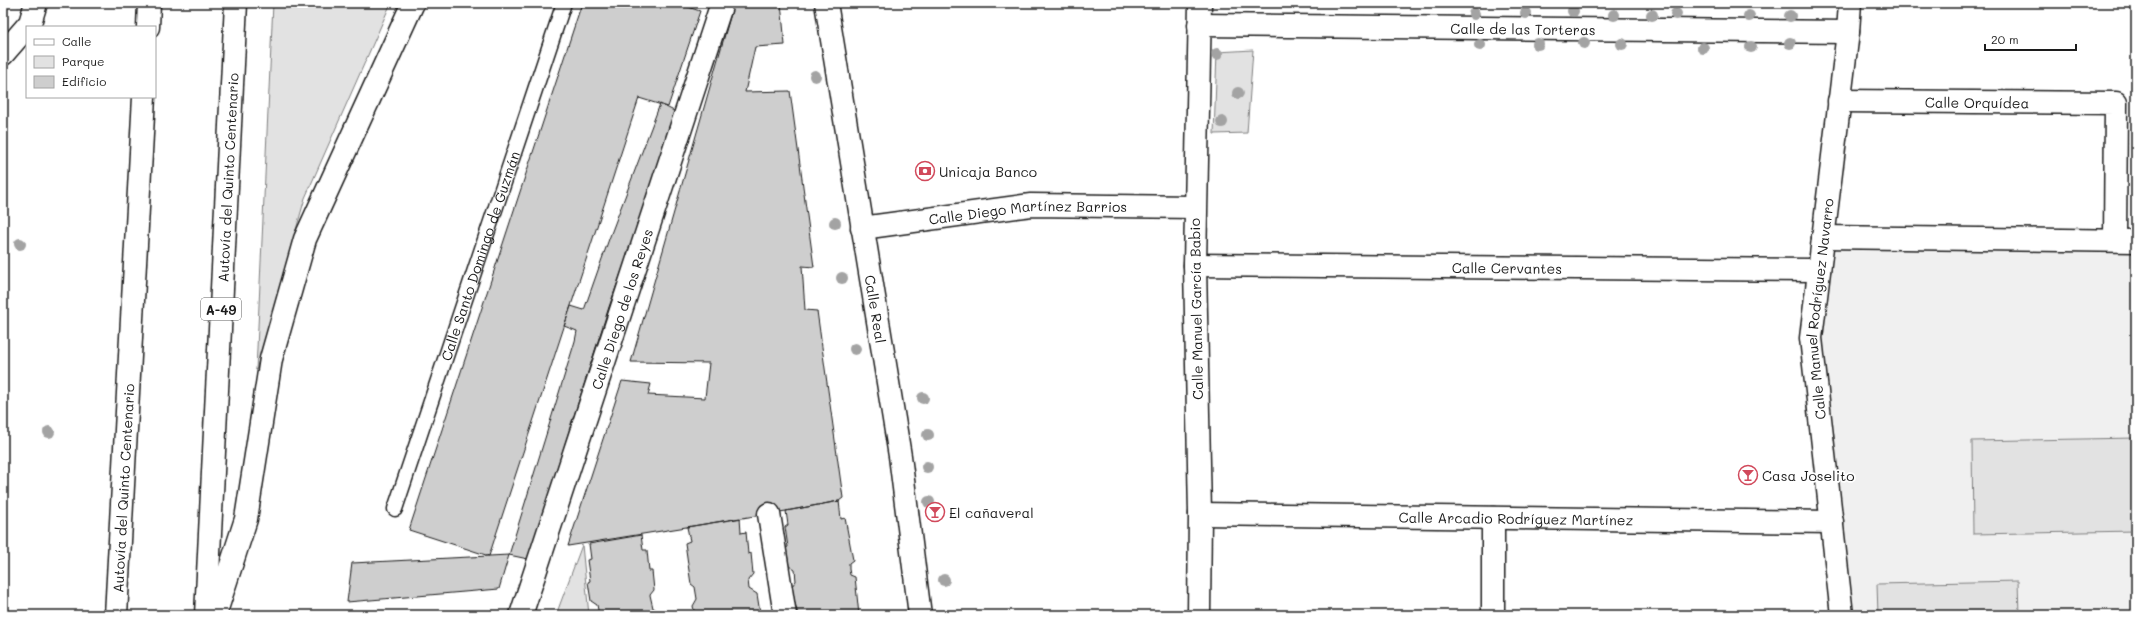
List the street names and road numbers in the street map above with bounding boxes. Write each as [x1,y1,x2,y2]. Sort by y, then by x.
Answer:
street label: Calle de las Torteras [1450,18,1596,39]
street label: Autovía del Quinto Centenario [213,72,242,283]
street label: Calle Orquídea [1925,92,2029,112]
street label: Calle Santo Domingo de Guzmán [436,148,523,363]
street label: Calle Diego Martínez Barrios [927,195,1127,228]
street label: Calle Manuel Rodríguez Navarro [1801,197,1837,421]
street label: Calle Manuel García Babio [1185,218,1207,400]
street label: Calle Diego de los Reyes [586,226,657,392]
street label: Calle Cervantes [1452,258,1562,277]
street label: Calle Real [861,273,891,344]
road number: A-49 [201,298,241,320]
street label: Autovía del Quinto Centenario [108,383,138,593]
street label: Calle Arcadio Rodríguez Martínez [1398,507,1634,529]

